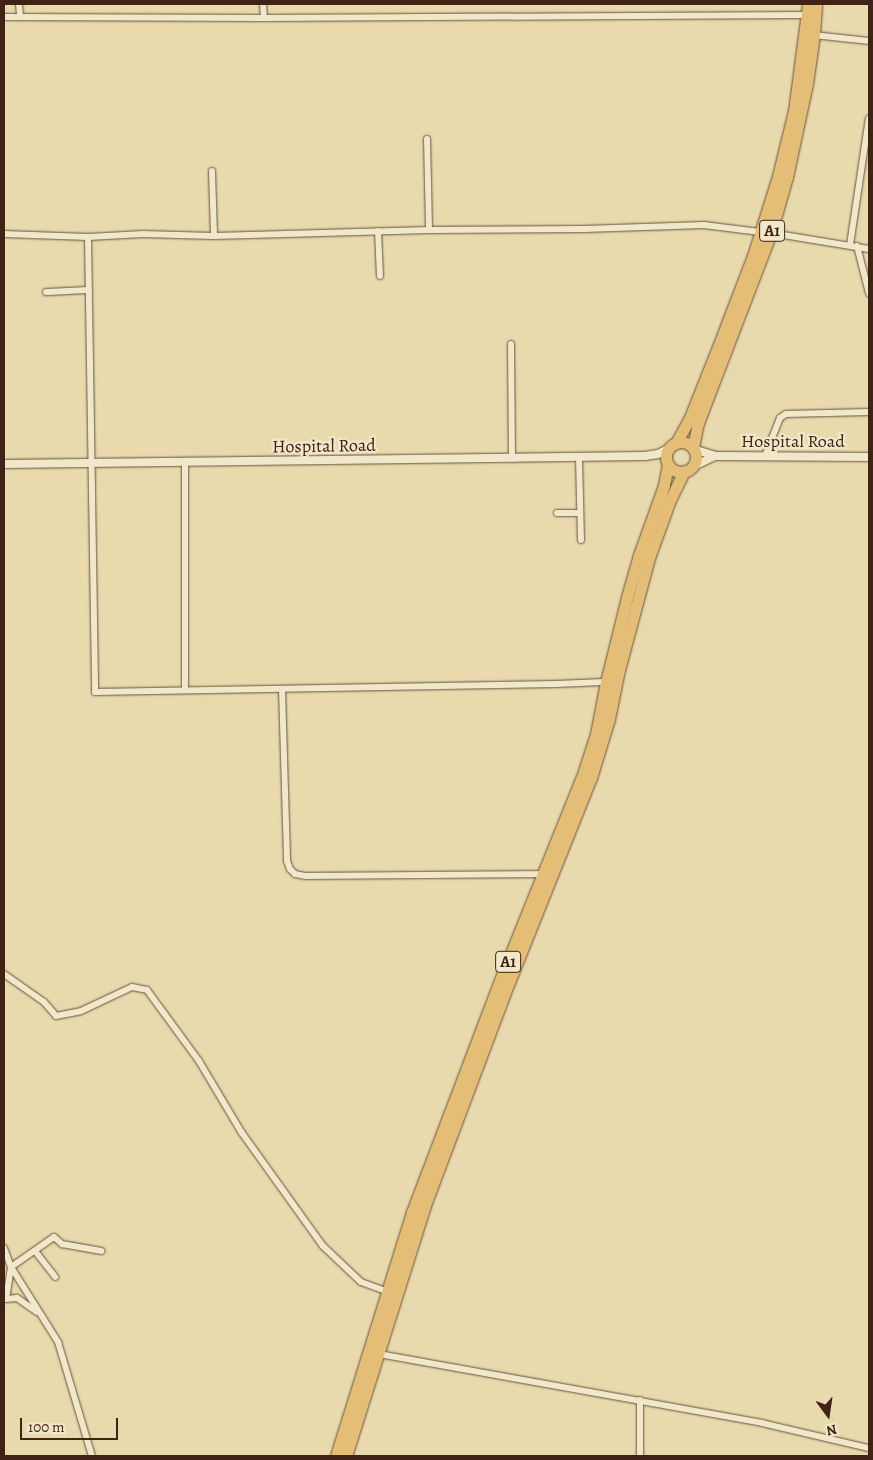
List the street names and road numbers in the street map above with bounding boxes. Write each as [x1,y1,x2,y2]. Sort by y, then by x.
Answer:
road number: A1 [758,218,786,245]
street label: Hospital Road [741,430,845,452]
street label: Hospital Road [272,434,376,458]
road number: A1 [494,949,522,976]

